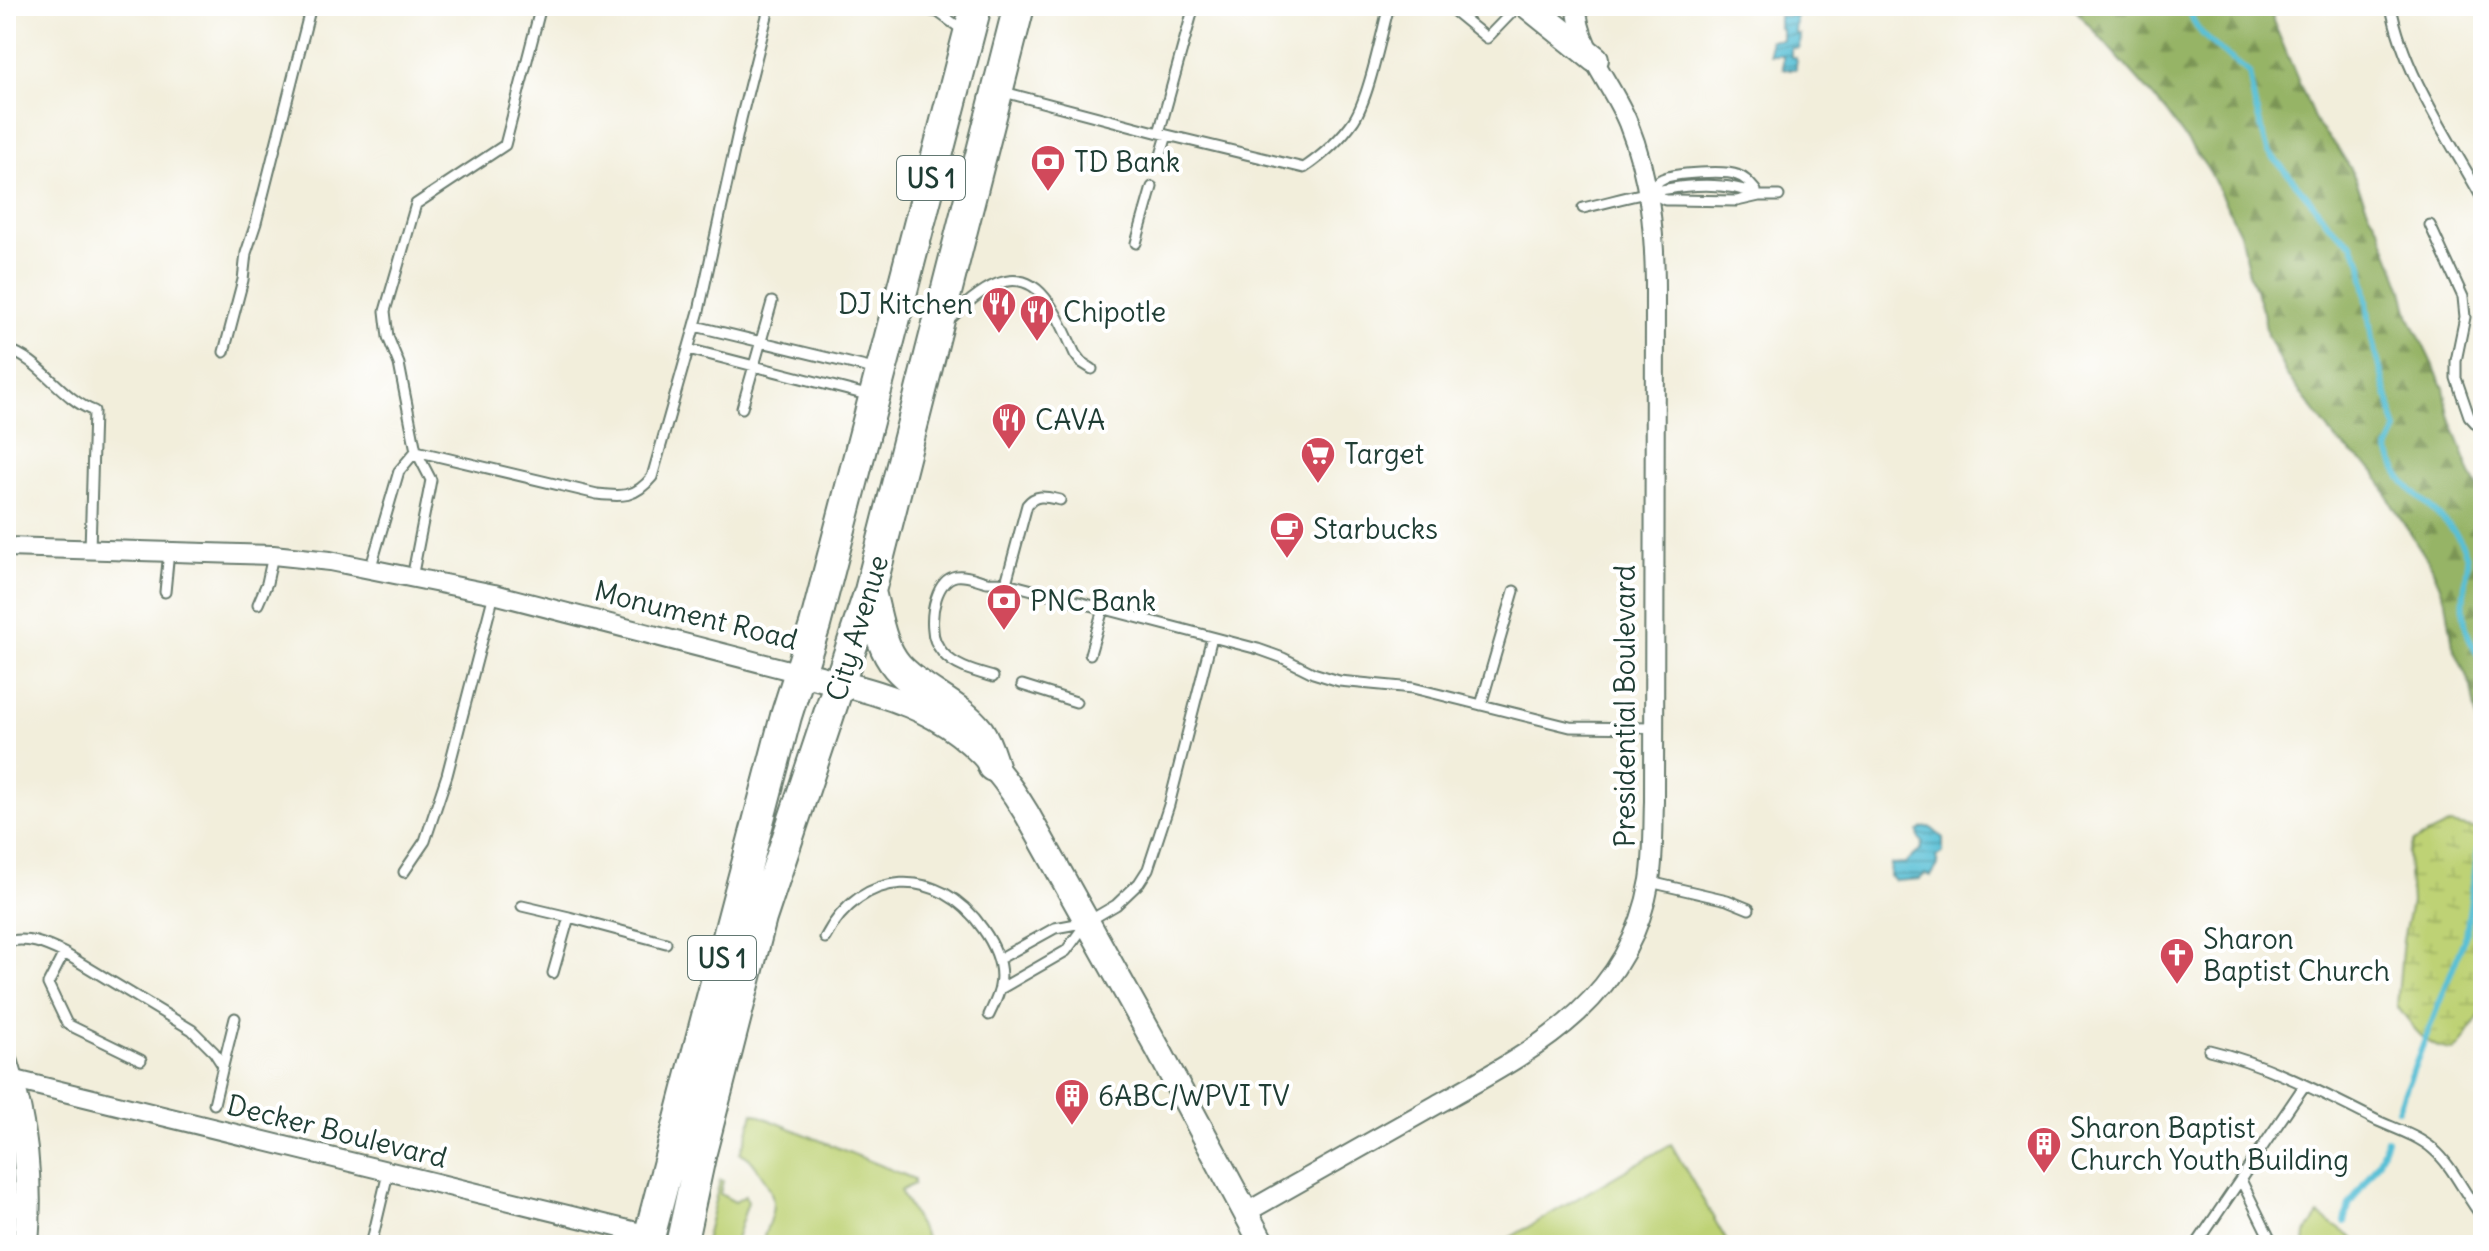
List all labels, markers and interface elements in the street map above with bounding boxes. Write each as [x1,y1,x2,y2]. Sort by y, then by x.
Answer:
bank icon: TD Bank [1029,143,1067,193]
place label: TD Bank [1074,144,1180,180]
road number: US 1 [897,156,965,200]
restaurant icon: DJ Kitchen [980,285,1018,335]
place label: DJ Kitchen [838,286,973,322]
restaurant icon: Chipotle [1018,293,1056,343]
place label: Chipotle [1063,294,1166,330]
restaurant icon: CAVA [990,401,1028,451]
place label: CAVA [1035,402,1105,438]
supermarket icon: Target [1299,435,1337,485]
place label: Target [1344,436,1424,472]
cafe icon: Starbucks [1268,510,1306,560]
place label: Starbucks [1313,511,1438,547]
street label: City Avenue [818,551,896,705]
street label: Presidential Boulevard [1607,565,1643,847]
street label: Monument Road [591,572,801,658]
bank icon: PNC Bank [985,582,1023,632]
place label: PNC Bank [1030,583,1156,619]
place label: Sharon Baptist Church [2203,921,2390,989]
road number: US 1 [688,936,756,980]
church icon: Sharon Baptist Church [2158,936,2196,986]
building icon: 6ABC/WPVI TV [1053,1077,1091,1127]
place label: 6ABC/WPVI TV [1098,1078,1290,1114]
street label: Decker Boulevard [223,1086,451,1176]
place label: Sharon Baptist Church Youth Building [2070,1110,2349,1178]
building icon: Sharon Baptist Church Youth Building [2025,1125,2063,1175]

